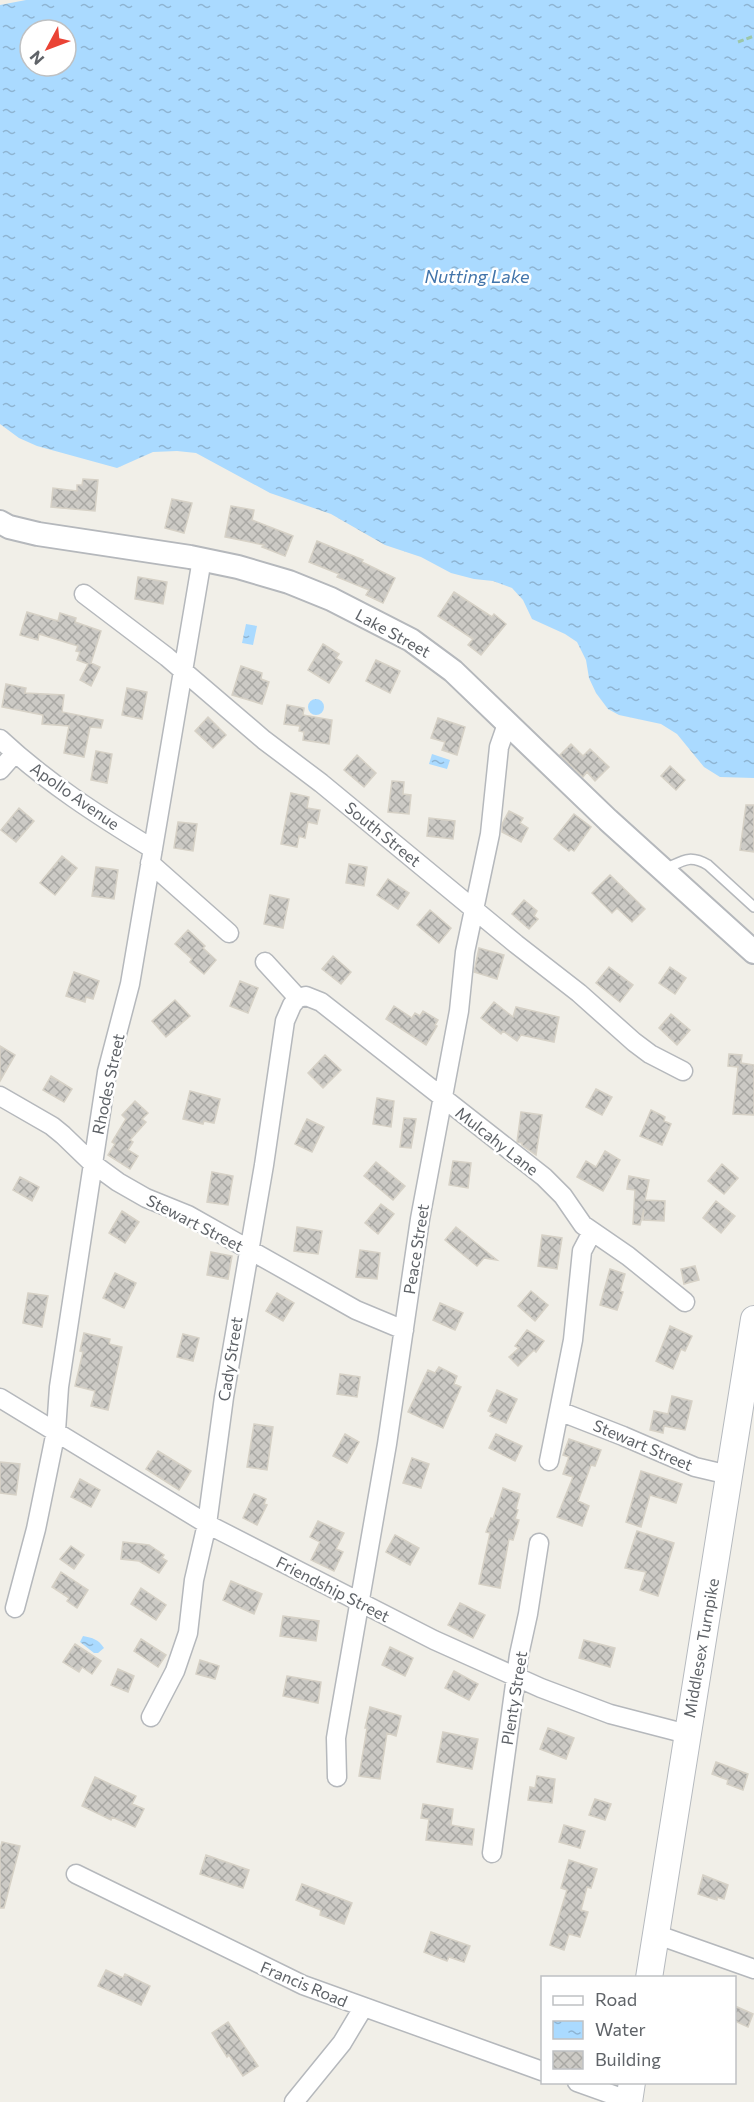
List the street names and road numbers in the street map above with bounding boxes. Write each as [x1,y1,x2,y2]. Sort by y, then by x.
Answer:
street label: Lake Street [353,604,434,661]
street label: Apollo Avenue [27,758,123,833]
street label: South Street [342,797,425,870]
street label: Rhodes Street [88,1031,128,1136]
street label: Mulcahy Lane [452,1102,543,1179]
street label: Stewart Street [144,1190,247,1255]
street label: Peace Street [399,1202,432,1295]
street label: Cady Street [213,1315,246,1402]
street label: Stewart Street [591,1415,696,1474]
street label: Friendship Street [273,1552,393,1626]
street label: Middlesex Turnpike [679,1577,722,1719]
street label: Plenty Street [497,1649,530,1746]
street label: Francis Road [258,1957,350,2010]

